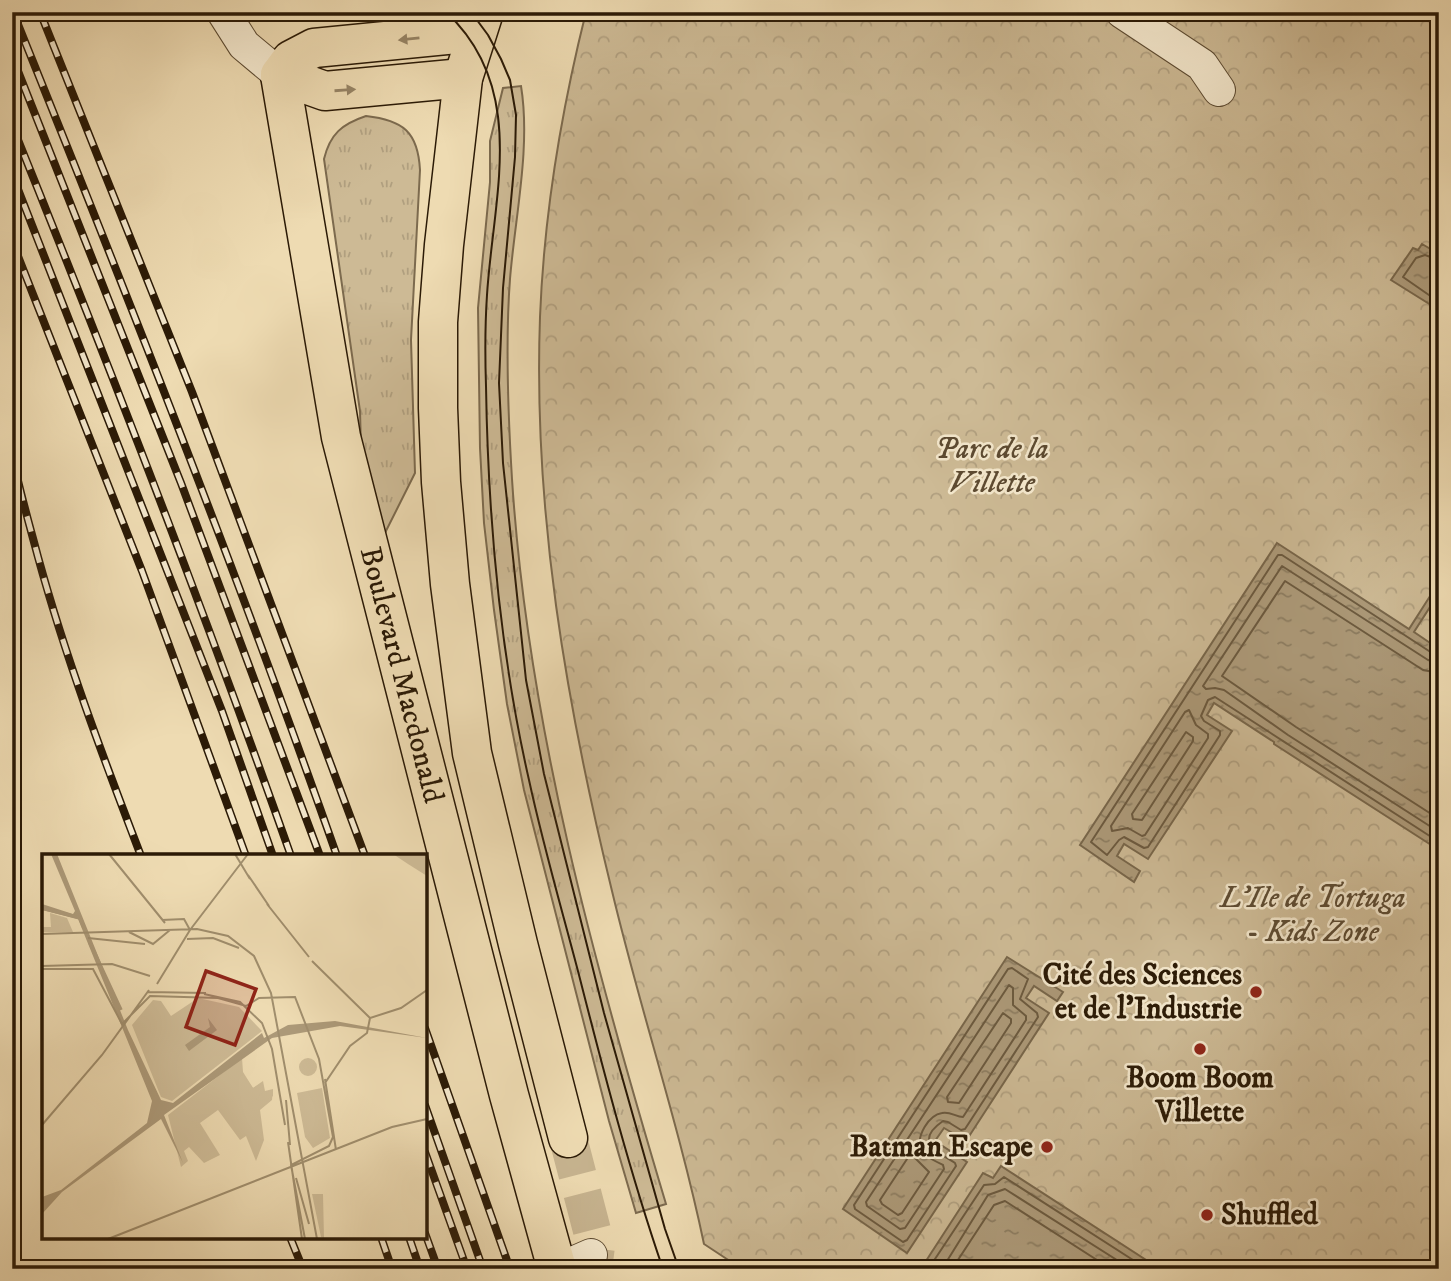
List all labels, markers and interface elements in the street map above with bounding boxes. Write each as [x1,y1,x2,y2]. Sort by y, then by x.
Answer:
one-way arrow [398,34,420,45]
one-way arrow [334,84,356,95]
park label: Parc de la Villette [935,431,1049,502]
street label: Boulevard Macdonald [351,543,452,807]
inset map [42,854,427,1239]
park label: L'Ile de Tortuga - Kids Zone [1218,880,1406,951]
place label: Cité des Sciences et de l'Industrie [1043,957,1243,1028]
marker: Cité des Sciences et de l'Industrie [1248,984,1264,1000]
marker: Boom Boom Villette [1192,1041,1208,1057]
place label: Boom Boom Villette [1126,1060,1274,1131]
place label: Batman Escape [850,1129,1034,1166]
marker: Batman Escape [1039,1139,1055,1155]
place label: Shuffled [1221,1197,1319,1234]
marker: Shuffled [1199,1207,1215,1223]

